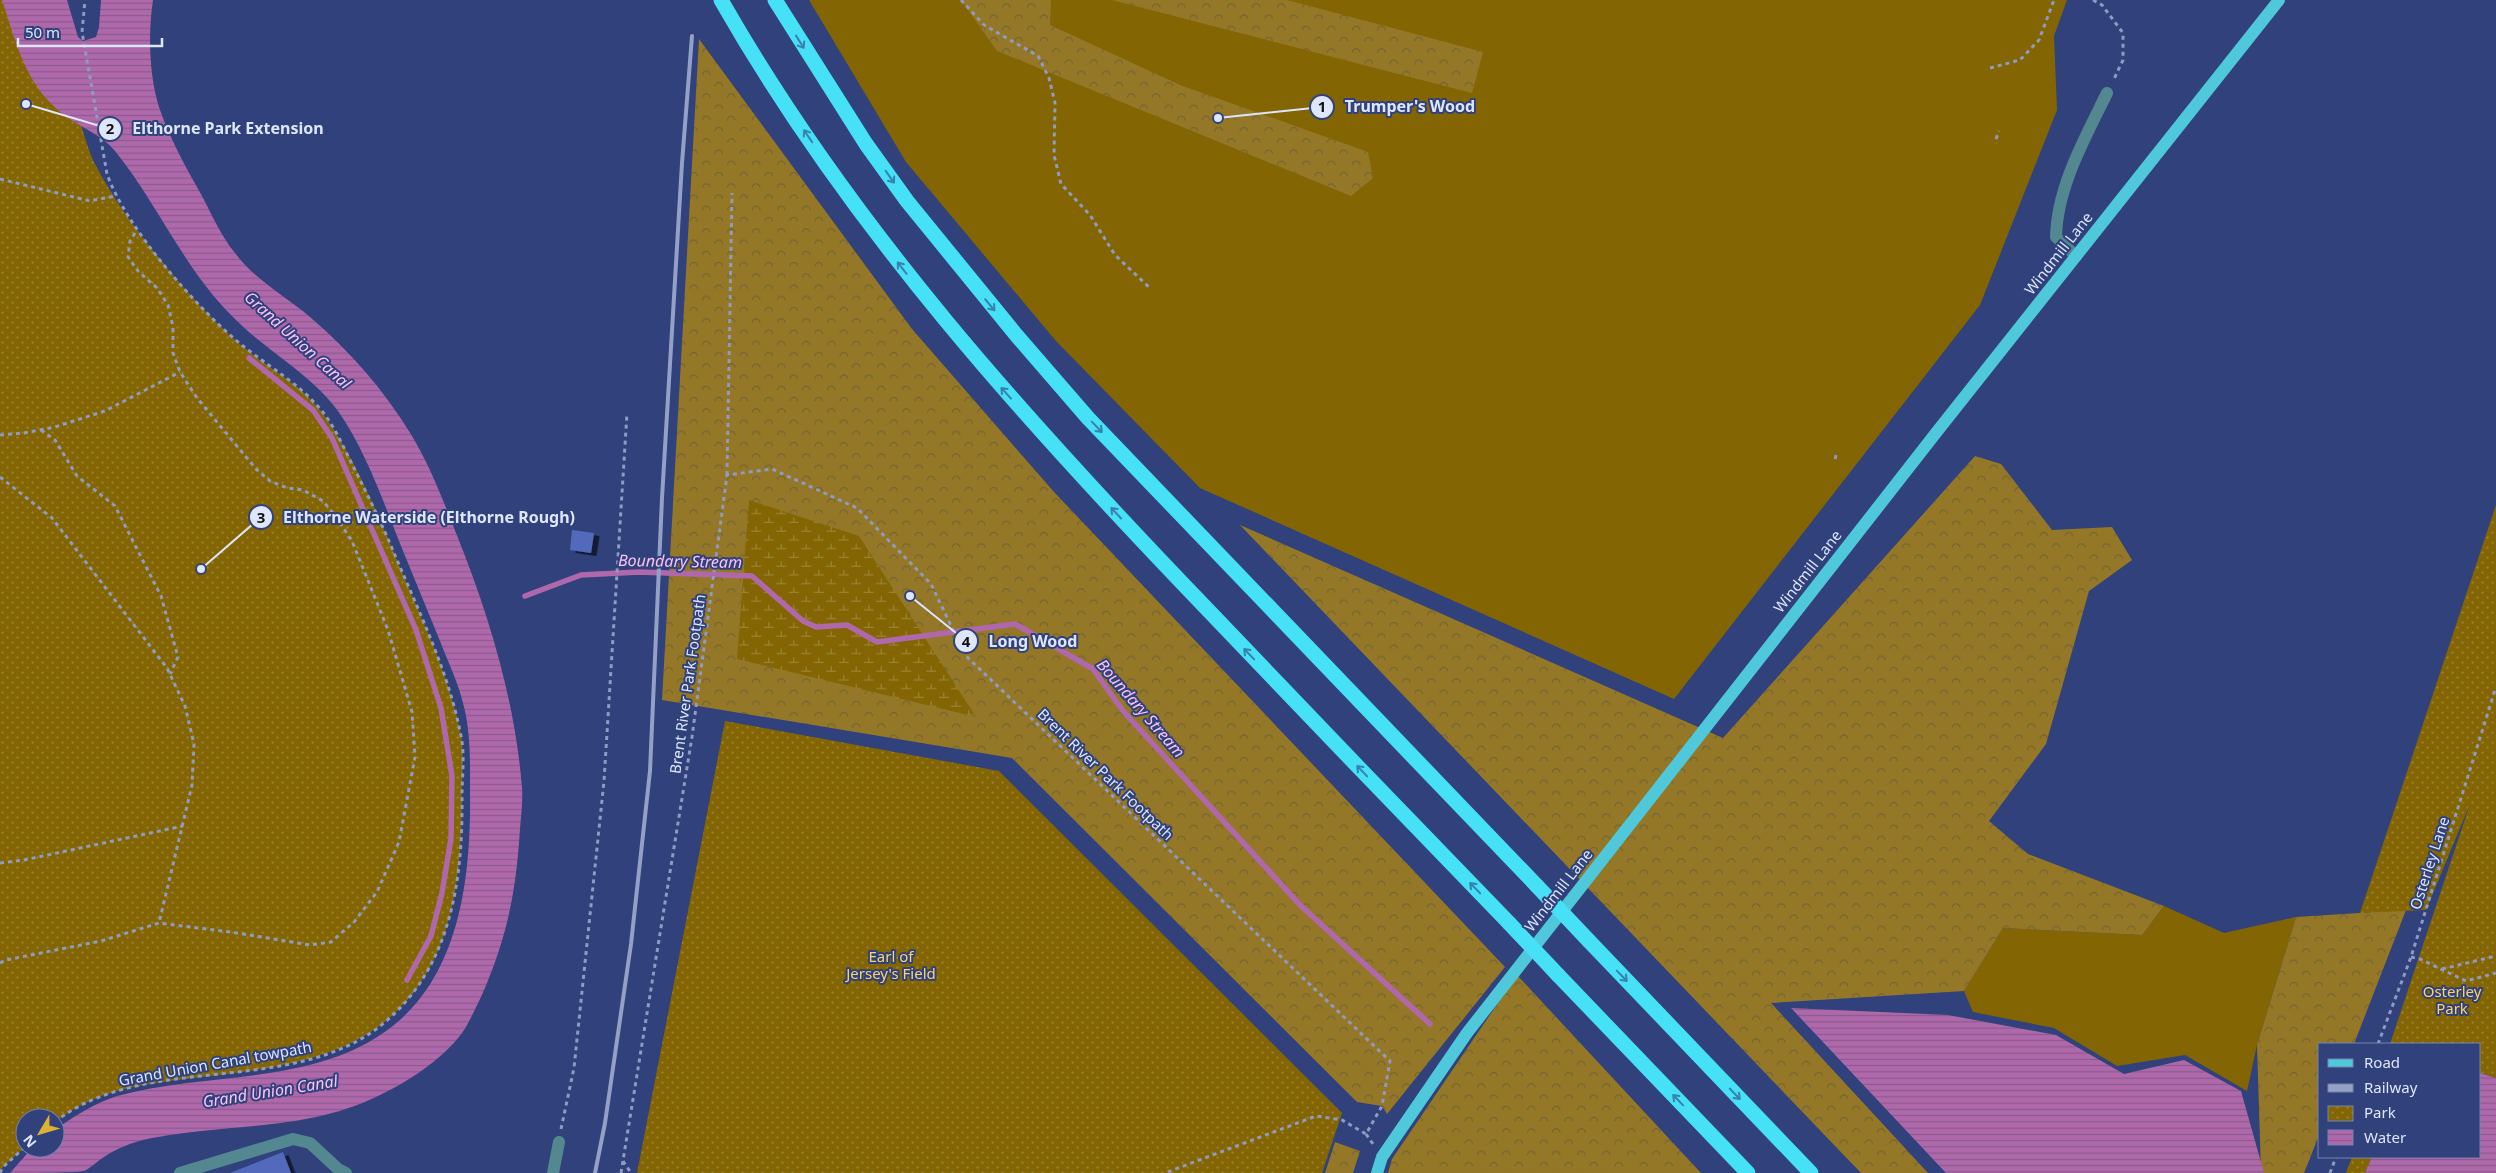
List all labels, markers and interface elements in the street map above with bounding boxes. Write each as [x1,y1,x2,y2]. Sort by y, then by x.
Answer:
scale bar [18,15,161,47]
text: 50 m [25,22,60,42]
one-way arrow [796,34,806,48]
callout: Trumper's Wood [1310,91,1485,122]
text: Trumper's Wood [1345,95,1475,117]
text: 1 [1318,96,1326,116]
callout: Elthorne Park Extension [98,113,334,144]
text: Elthorne Park Extension [132,117,324,139]
text: 2 [106,118,115,138]
one-way arrow [802,130,812,144]
one-way arrow [885,170,895,184]
street label: Windmill Lane [2019,207,2097,299]
one-way arrow [897,262,908,275]
water label: Grand Union Canal [240,286,357,394]
one-way arrow [985,298,996,311]
one-way arrow [1000,387,1012,400]
one-way arrow [1091,421,1103,434]
callout: Elthorne Waterside (Elthorne Rough) [248,502,585,533]
text: Elthorne Waterside (Elthorne Rough) [283,506,575,528]
text: 3 [257,507,265,527]
one-way arrow [1110,507,1121,520]
street label: Windmill Lane [1768,525,1846,617]
water label: Boundary Stream [618,549,742,573]
street label: Brent River Park Footpath [664,593,710,775]
callout: Long Wood [954,626,1088,657]
text: Long Wood [989,630,1077,652]
text: 4 [962,631,971,651]
one-way arrow [1243,648,1255,660]
water label: Boundary Stream [1092,654,1190,762]
street label: Brent River Park Footpath [1034,704,1178,844]
one-way arrow [1356,765,1368,777]
street label: Osterley Lane [2405,814,2453,912]
street label: Windmill Lane [1519,844,1597,936]
one-way arrow [1469,882,1481,894]
park label: Earl of Jersey's Field [844,946,936,983]
one-way arrow [1616,970,1628,983]
park label: Osterley Park [2423,981,2482,1018]
street label: Grand Union Canal towpath [117,1036,313,1090]
legend [2318,1043,2481,1158]
text: Road [2364,1052,2400,1072]
water label: Grand Union Canal [201,1069,340,1113]
text: Railway [2364,1077,2418,1097]
one-way arrow [1729,1087,1741,1100]
one-way arrow [1672,1094,1684,1106]
text: Park [2364,1102,2396,1122]
north arrow [15,1108,65,1158]
text: Water [2364,1127,2406,1147]
text: N [18,1131,40,1152]

